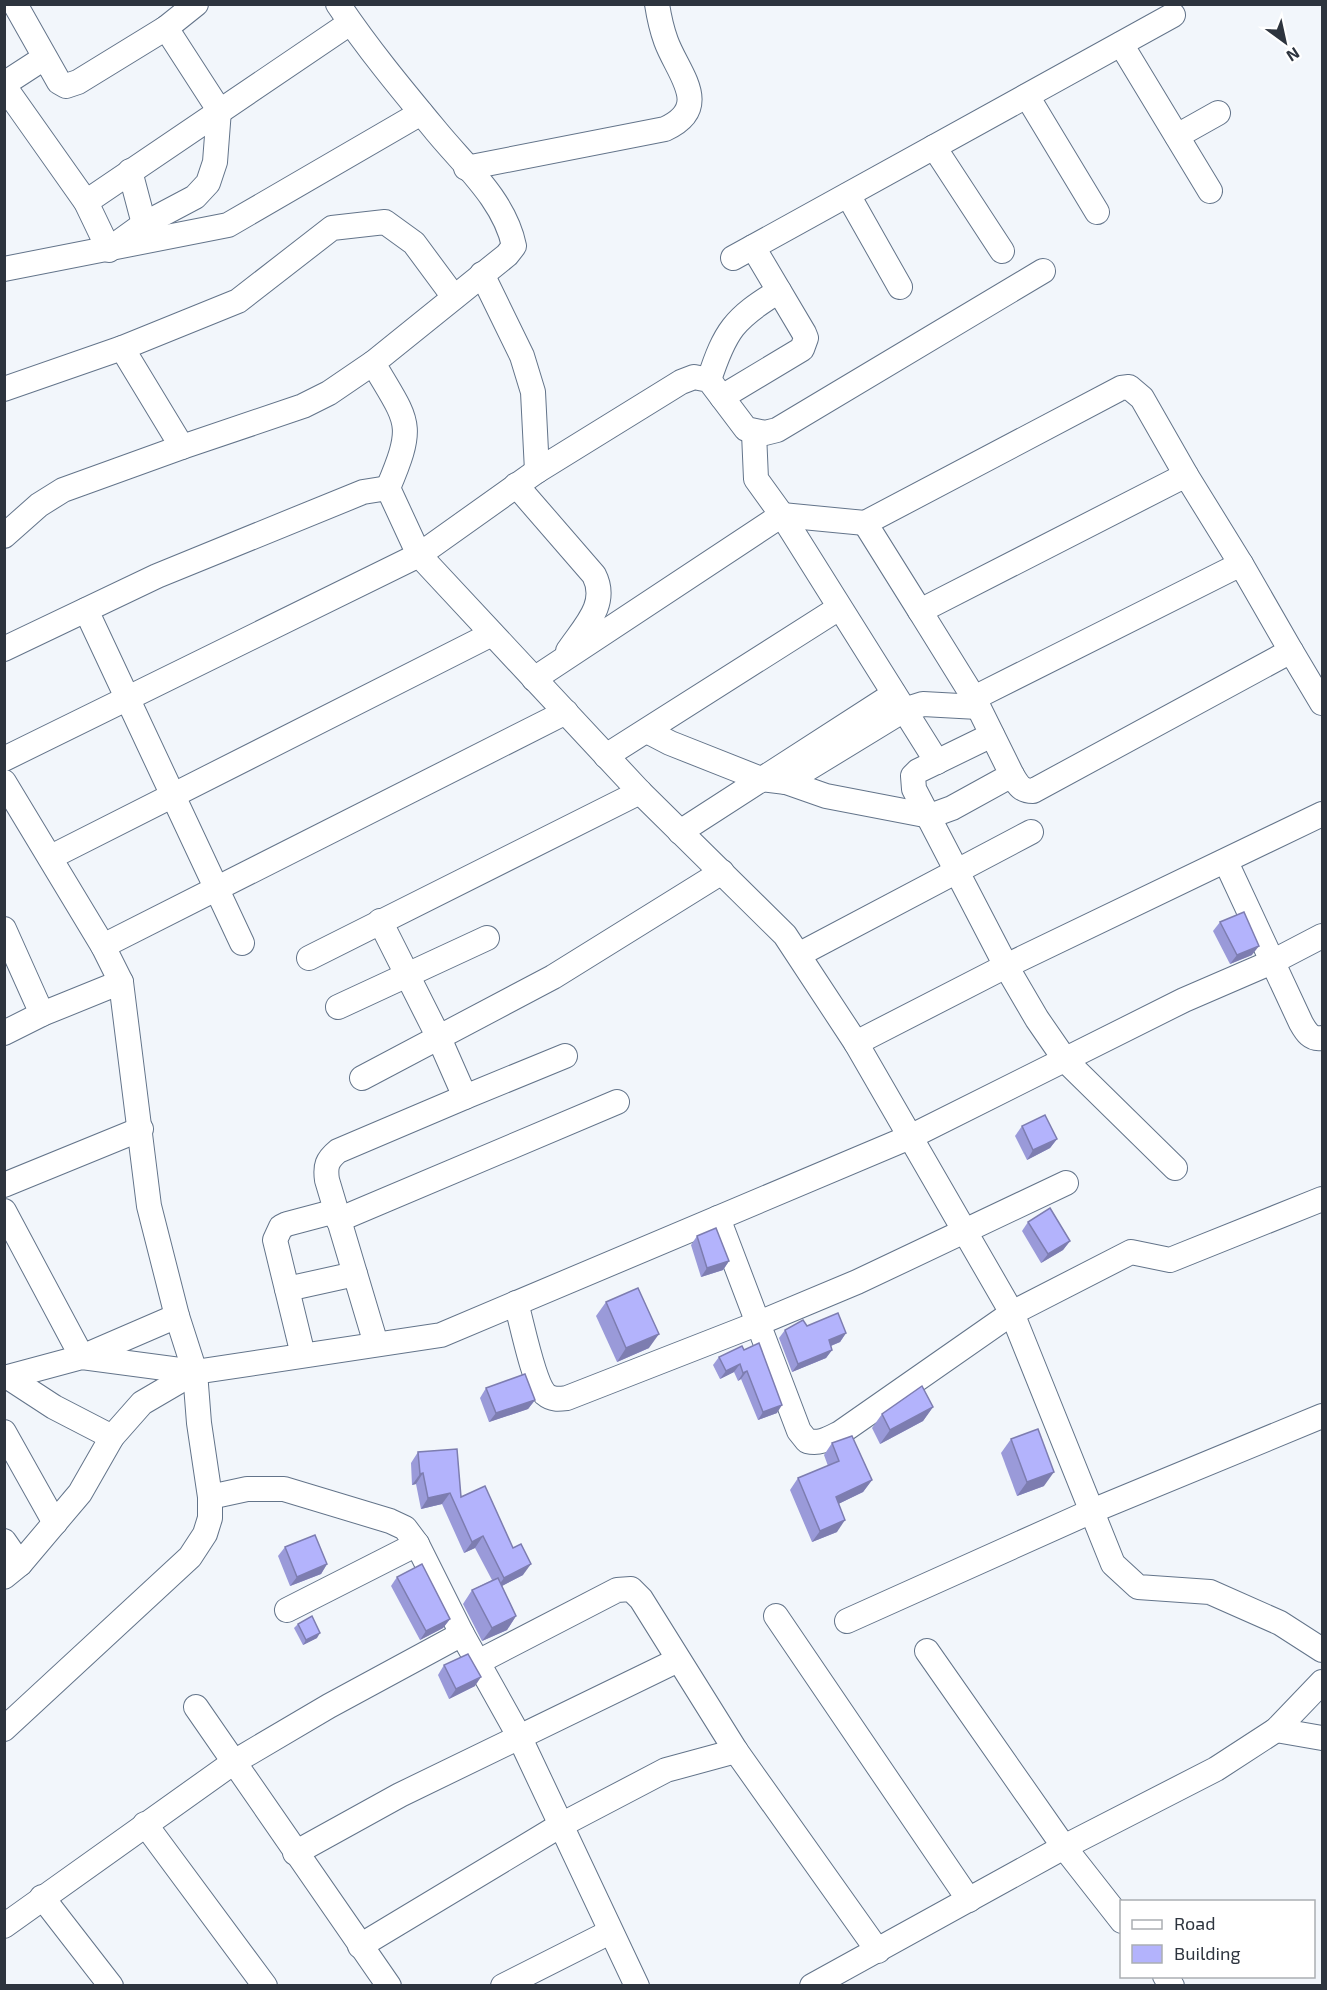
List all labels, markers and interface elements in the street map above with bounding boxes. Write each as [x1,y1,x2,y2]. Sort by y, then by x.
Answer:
north arrow [1255,12,1315,72]
text: N [1283,44,1303,66]
legend [1120,1900,1315,1978]
text: Road [1174,1912,1215,1934]
text: Building [1174,1942,1241,1964]

